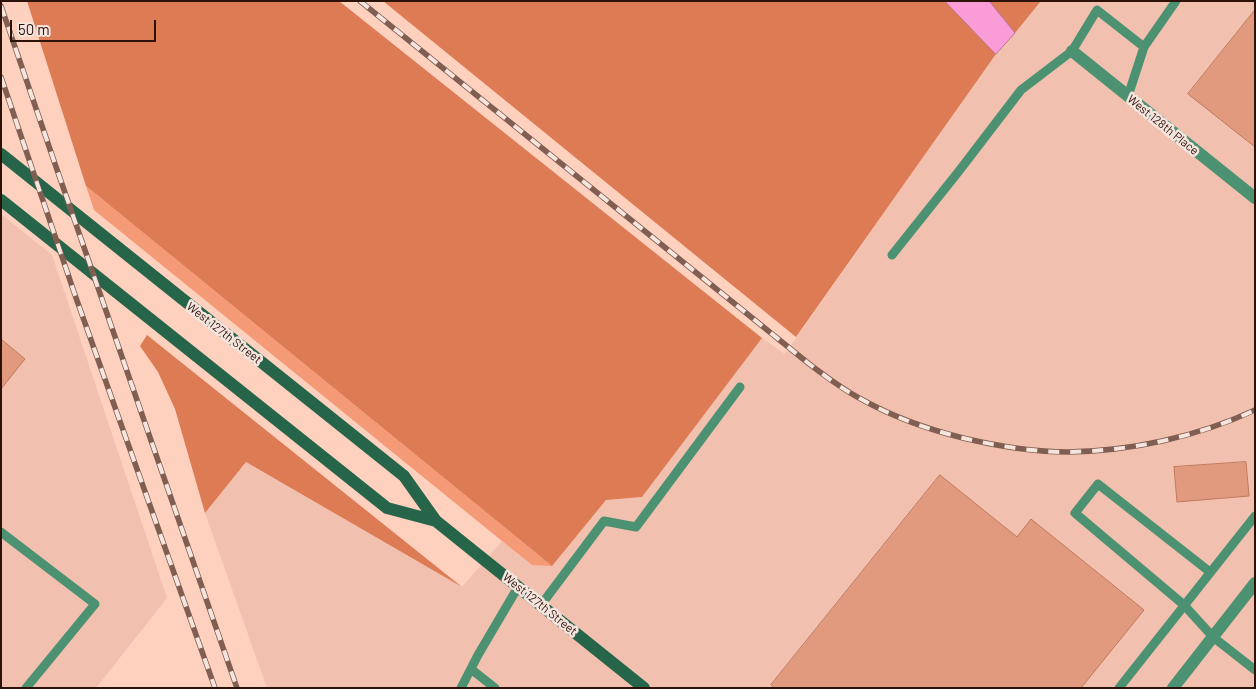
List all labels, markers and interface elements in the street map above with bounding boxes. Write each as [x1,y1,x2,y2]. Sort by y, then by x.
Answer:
scale bar [12,10,159,42]
text: 50 m [18,20,50,38]
street label: West 128th Place [1124,92,1202,158]
street label: West 127th Street [184,299,264,367]
street label: West 127th Street [500,570,580,638]

